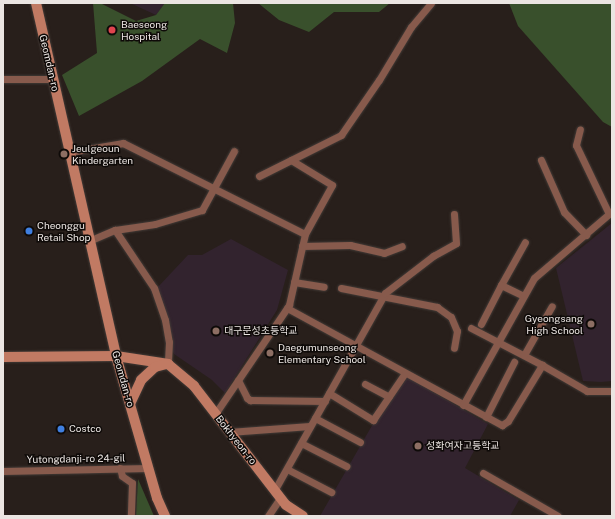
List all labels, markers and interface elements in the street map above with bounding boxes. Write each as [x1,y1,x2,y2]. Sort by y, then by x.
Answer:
place label: Baeseong Hospital [121,18,167,42]
marker: Baeseong Hospital [106,24,118,36]
street label: Geomdan-ro [37,33,61,93]
place label: Jeulgeoun Kindergarten [72,142,133,166]
marker: Jeulgeoun Kindergarten [59,149,69,159]
place label: Cheonggu Retail Shop [37,219,90,242]
marker: Cheonggu Retail Shop [24,226,34,236]
place label: Gyeongsang High School [525,312,583,336]
marker: Gyeongsang High School [586,319,596,329]
place label: 대구문성초등학교 [224,325,298,337]
marker: 대구문성초등학교 [211,326,221,336]
place label: Daegumunseong Elementary School [278,341,366,364]
marker: Daegumunseong Elementary School [265,348,275,358]
street label: Geomdan-ro [109,350,137,408]
street label: Bokhyeon-ro [213,413,259,467]
place label: Costco [69,423,101,435]
marker: Costco [56,424,66,434]
place label: 성화여자고등학교 [426,440,500,452]
marker: 성화여자고등학교 [413,441,423,451]
street label: Yutongdanji-ro 24-gil [27,452,125,466]

